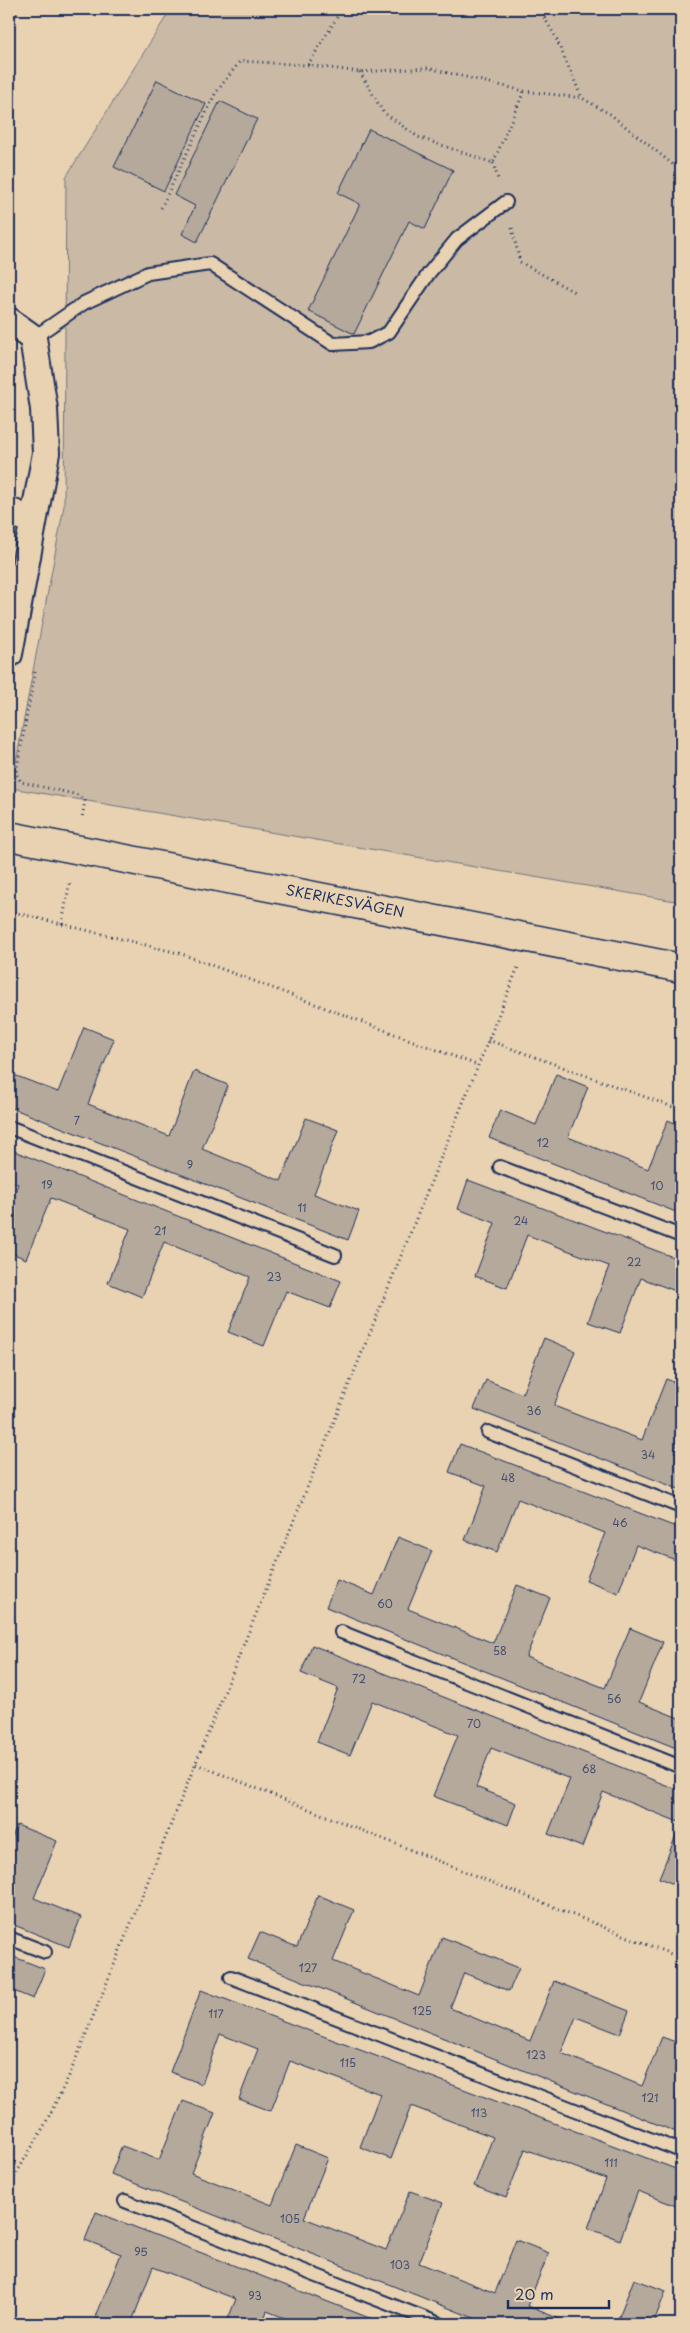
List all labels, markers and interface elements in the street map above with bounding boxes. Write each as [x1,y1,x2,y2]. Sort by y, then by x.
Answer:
street label: SKERIKESVÄGEN [284,879,406,922]
house number: 7 [74,1112,80,1129]
house number: 12 [537,1134,550,1151]
house number: 9 [187,1156,193,1173]
house number: 19 [41,1176,53,1193]
house number: 10 [651,1177,663,1194]
house number: 11 [297,1199,307,1216]
house number: 24 [514,1212,528,1229]
house number: 21 [154,1222,166,1239]
house number: 22 [627,1253,641,1270]
house number: 23 [267,1268,281,1285]
house number: 36 [527,1402,542,1419]
house number: 34 [641,1446,655,1463]
house number: 48 [501,1469,515,1486]
house number: 46 [613,1514,628,1531]
house number: 60 [377,1595,393,1612]
house number: 58 [493,1642,507,1659]
house number: 72 [352,1670,366,1687]
house number: 56 [607,1690,622,1707]
house number: 70 [467,1715,481,1732]
house number: 68 [582,1760,596,1777]
house number: 127 [299,1959,317,1976]
house number: 125 [412,2002,432,2019]
house number: 117 [208,2005,224,2022]
house number: 123 [526,2046,546,2063]
house number: 115 [340,2054,356,2071]
house number: 121 [642,2089,658,2106]
house number: 113 [471,2104,487,2121]
house number: 111 [604,2154,618,2171]
house number: 105 [280,2210,300,2227]
house number: 95 [134,2243,148,2260]
house number: 103 [390,2256,410,2273]
scale bar [508,2278,609,2310]
text: 20 m [515,2282,554,2305]
house number: 93 [248,2287,262,2304]

